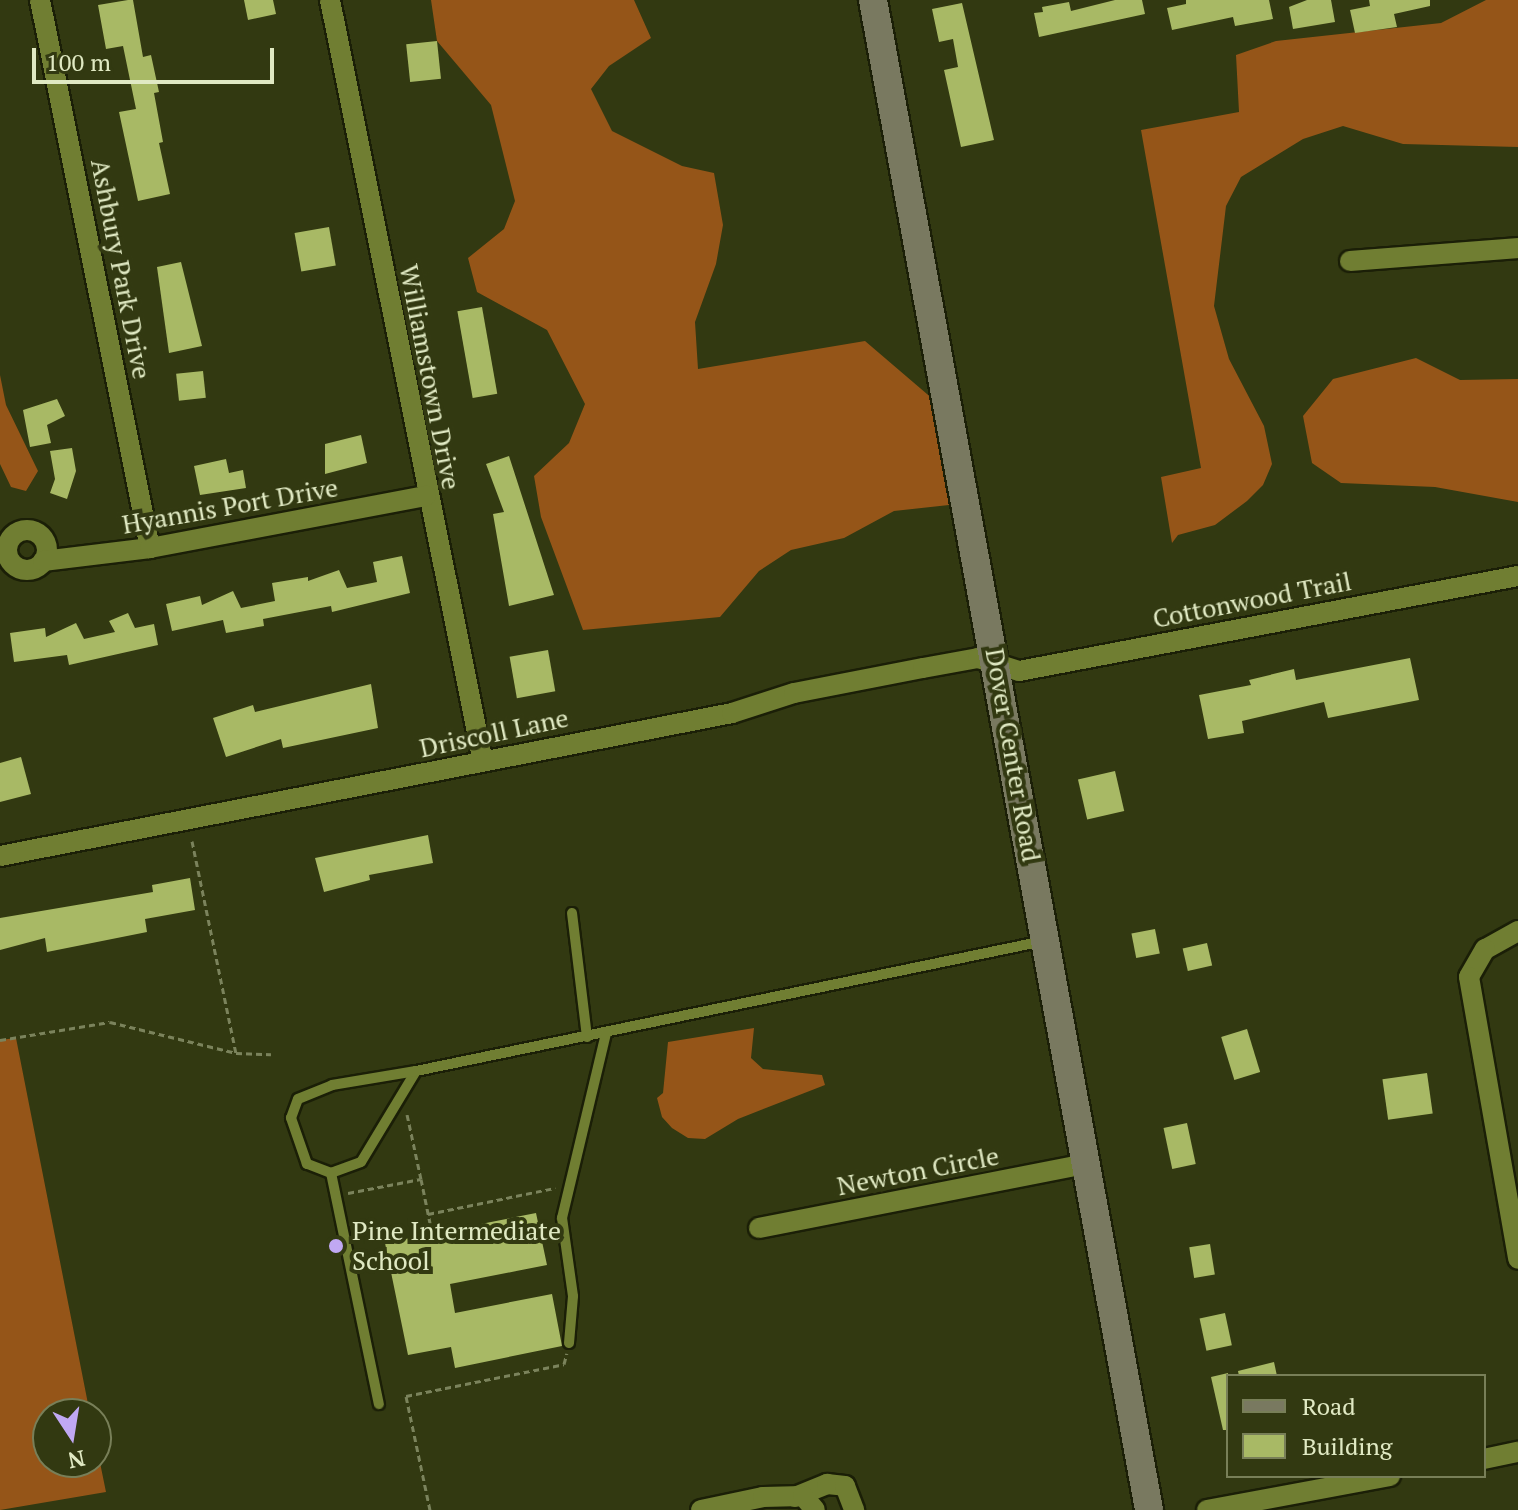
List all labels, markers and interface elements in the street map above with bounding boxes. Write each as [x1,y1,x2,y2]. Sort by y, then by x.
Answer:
scale bar [36,32,278,82]
text: 100 m [46,46,111,78]
street label: Ashbury Park Drive [84,156,158,382]
street label: Williamstown Drive [393,262,467,492]
street label: Hyannis Port Drive [120,472,340,540]
street label: Cottonwood Trail [1150,565,1354,635]
street label: Dover Center Road [979,646,1047,864]
street label: Driscoll Lane [417,702,571,764]
street label: Newton Circle [834,1140,1002,1202]
place label: Pine Intermediate School [352,1215,561,1276]
marker: Pine Intermediate School [327,1237,345,1255]
legend [1226,1374,1486,1478]
text: Road [1302,1390,1356,1422]
north arrow [32,1398,112,1478]
text: Building [1302,1430,1392,1462]
text: N [66,1444,88,1476]

